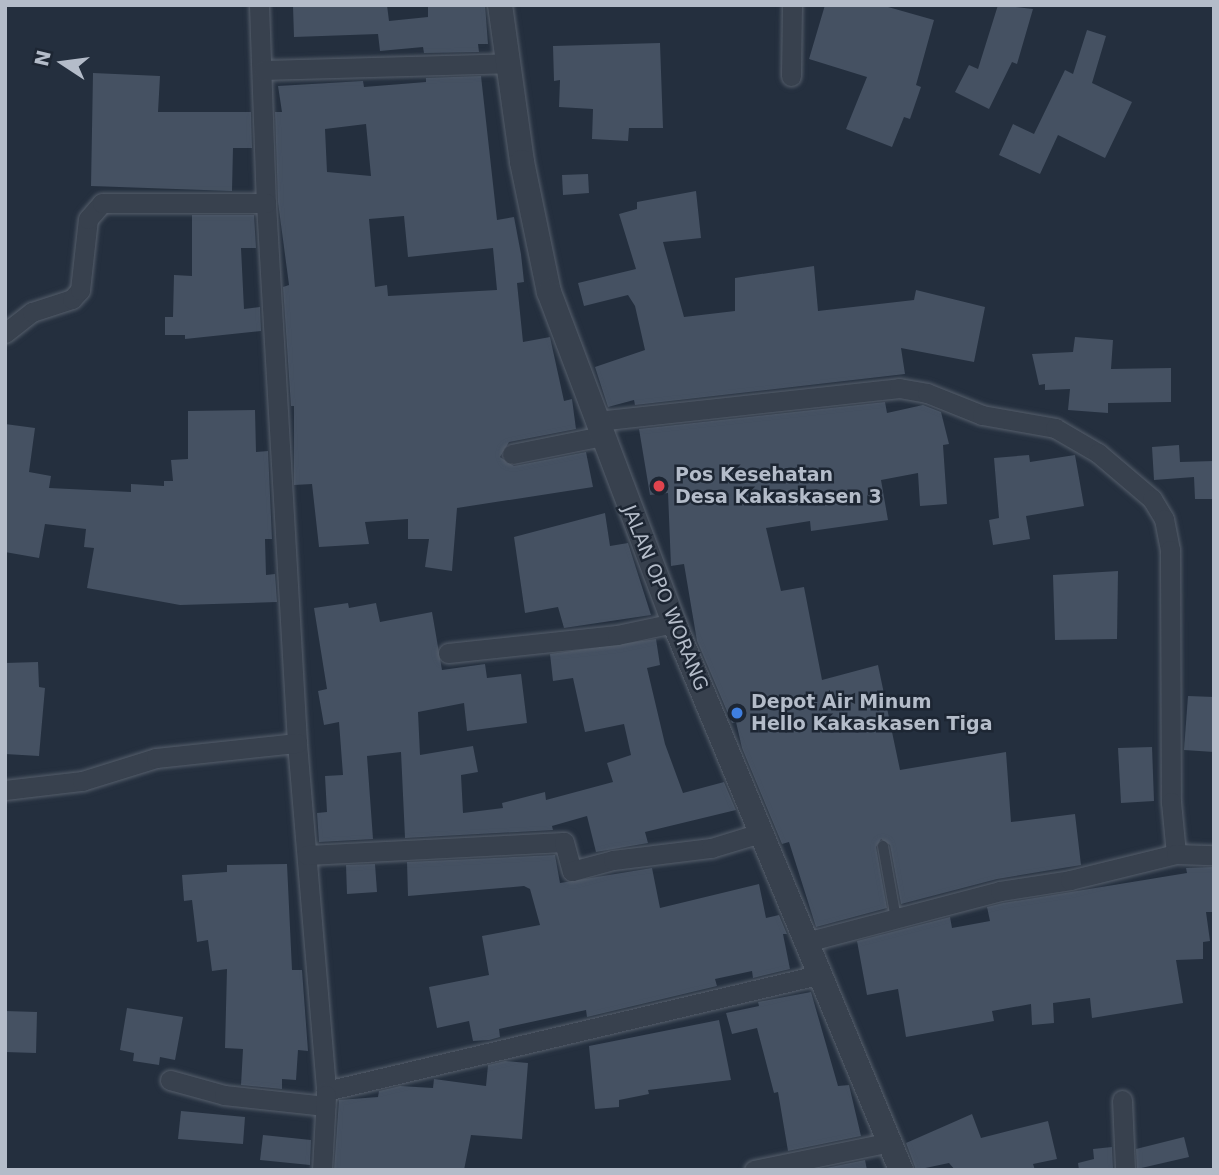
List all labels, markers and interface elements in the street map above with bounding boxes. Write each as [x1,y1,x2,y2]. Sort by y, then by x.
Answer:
north arrow [28,28,98,98]
text: N [30,48,55,68]
place label: Pos Kesehatan Desa Kakaskasen 3 [675,464,882,508]
marker: Pos Kesehatan Desa Kakaskasen 3 [649,476,669,496]
street label: JALAN OPO WORANG [617,502,713,694]
place label: Depot Air Minum Hello Kakaskasen Tiga [751,691,992,735]
marker: Depot Air Minum Hello Kakaskasen Tiga [729,705,745,721]

